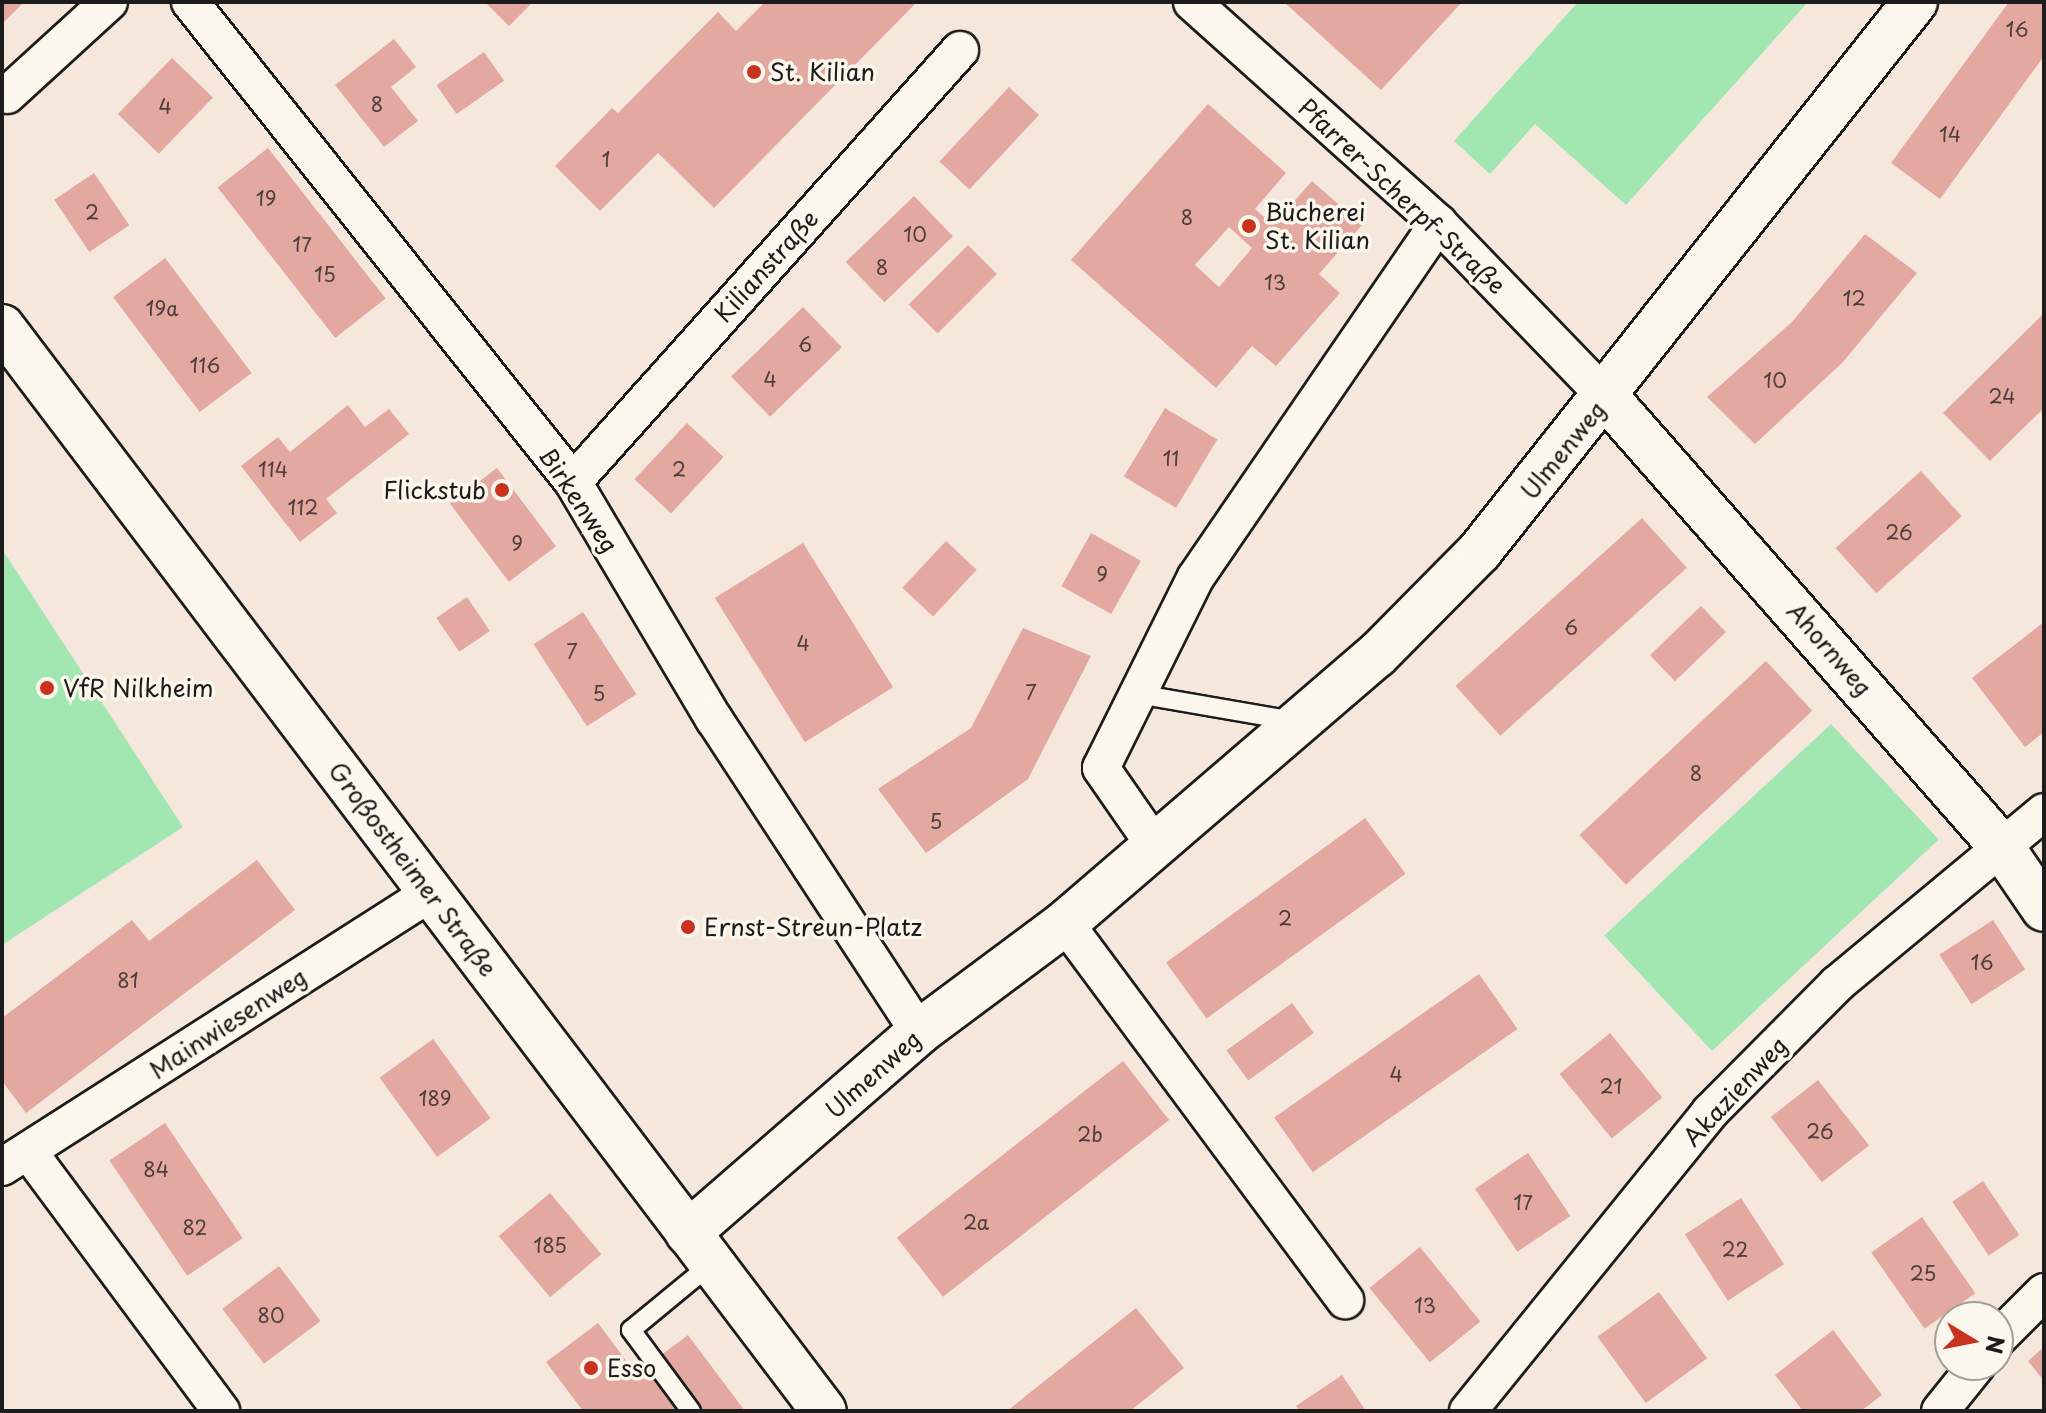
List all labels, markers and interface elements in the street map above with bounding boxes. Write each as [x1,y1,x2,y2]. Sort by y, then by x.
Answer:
house number: 16 [2006,17,2028,41]
place label: St. Kilian [770,58,875,86]
marker: St. Kilian [745,63,763,81]
house number: 8 [371,92,383,116]
street label: Pfarrer-Scherpf-Straße [1292,92,1512,300]
house number: 4 [158,94,172,118]
house number: 14 [1939,122,1961,146]
house number: 1 [602,147,610,171]
house number: 19 [256,186,276,210]
place label: Bücherei St. Kilian [1265,198,1370,254]
house number: 2 [85,200,99,224]
street label: Kilianstraße [708,204,824,328]
house number: 8 [1181,205,1193,229]
marker: Bücherei St. Kilian [1240,217,1258,235]
house number: 10 [903,222,927,246]
house number: 17 [292,232,312,256]
house number: 8 [876,255,888,279]
house number: 15 [314,262,336,286]
house number: 13 [1264,270,1286,294]
house number: 12 [1842,286,1866,310]
house number: 19a [146,296,178,320]
house number: 6 [798,332,812,356]
house number: 116 [190,353,220,377]
house number: 4 [763,367,777,391]
house number: 10 [1763,368,1787,392]
house number: 24 [1989,384,2015,408]
street label: Ulmenweg [1515,395,1611,505]
street label: Birkenweg [533,442,625,558]
house number: 11 [1163,446,1179,470]
house number: 114 [258,457,288,481]
house number: 2 [672,457,686,481]
place label: Flickstub [383,476,486,504]
marker: Flickstub [493,481,511,499]
house number: 112 [288,495,318,519]
house number: 26 [1885,520,1913,544]
house number: 9 [511,531,523,555]
house number: 9 [1096,562,1108,586]
street label: Ahornweg [1782,596,1878,702]
house number: 6 [1564,615,1578,639]
house number: 4 [796,631,810,655]
house number: 7 [566,639,578,663]
place label: VfR Nilkheim [63,674,214,702]
marker: VfR Nilkheim [38,679,56,697]
house number: 7 [1025,680,1037,704]
house number: 5 [593,681,605,705]
street label: Großostheimer Straße [323,756,503,982]
house number: 8 [1690,761,1702,785]
house number: 5 [930,809,942,833]
house number: 2 [1278,906,1292,930]
place label: Ernst-Streun-Platz [704,913,922,941]
marker: Ernst-Streun-Platz [679,918,697,936]
house number: 16 [1971,950,1993,974]
street label: Mainwiesenweg [144,962,312,1084]
house number: 81 [117,968,139,992]
street label: Ulmenweg [820,1024,926,1124]
street label: Akazienweg [1677,1030,1793,1152]
house number: 4 [1389,1062,1403,1086]
house number: 21 [1599,1074,1623,1098]
house number: 189 [419,1086,451,1110]
house number: 26 [1806,1119,1834,1143]
house number: 2b [1077,1122,1103,1146]
house number: 84 [143,1157,169,1181]
house number: 17 [1513,1190,1533,1214]
house number: 2a [963,1210,989,1234]
house number: 82 [183,1215,207,1239]
house number: 185 [533,1233,567,1257]
house number: 22 [1722,1237,1748,1261]
house number: 25 [1910,1261,1936,1285]
house number: 13 [1414,1293,1436,1317]
north arrow [1934,1301,2014,1381]
house number: 80 [257,1303,285,1327]
text: N [1978,1333,2014,1356]
place label: Esso [607,1354,656,1382]
marker: Esso [582,1359,600,1377]

